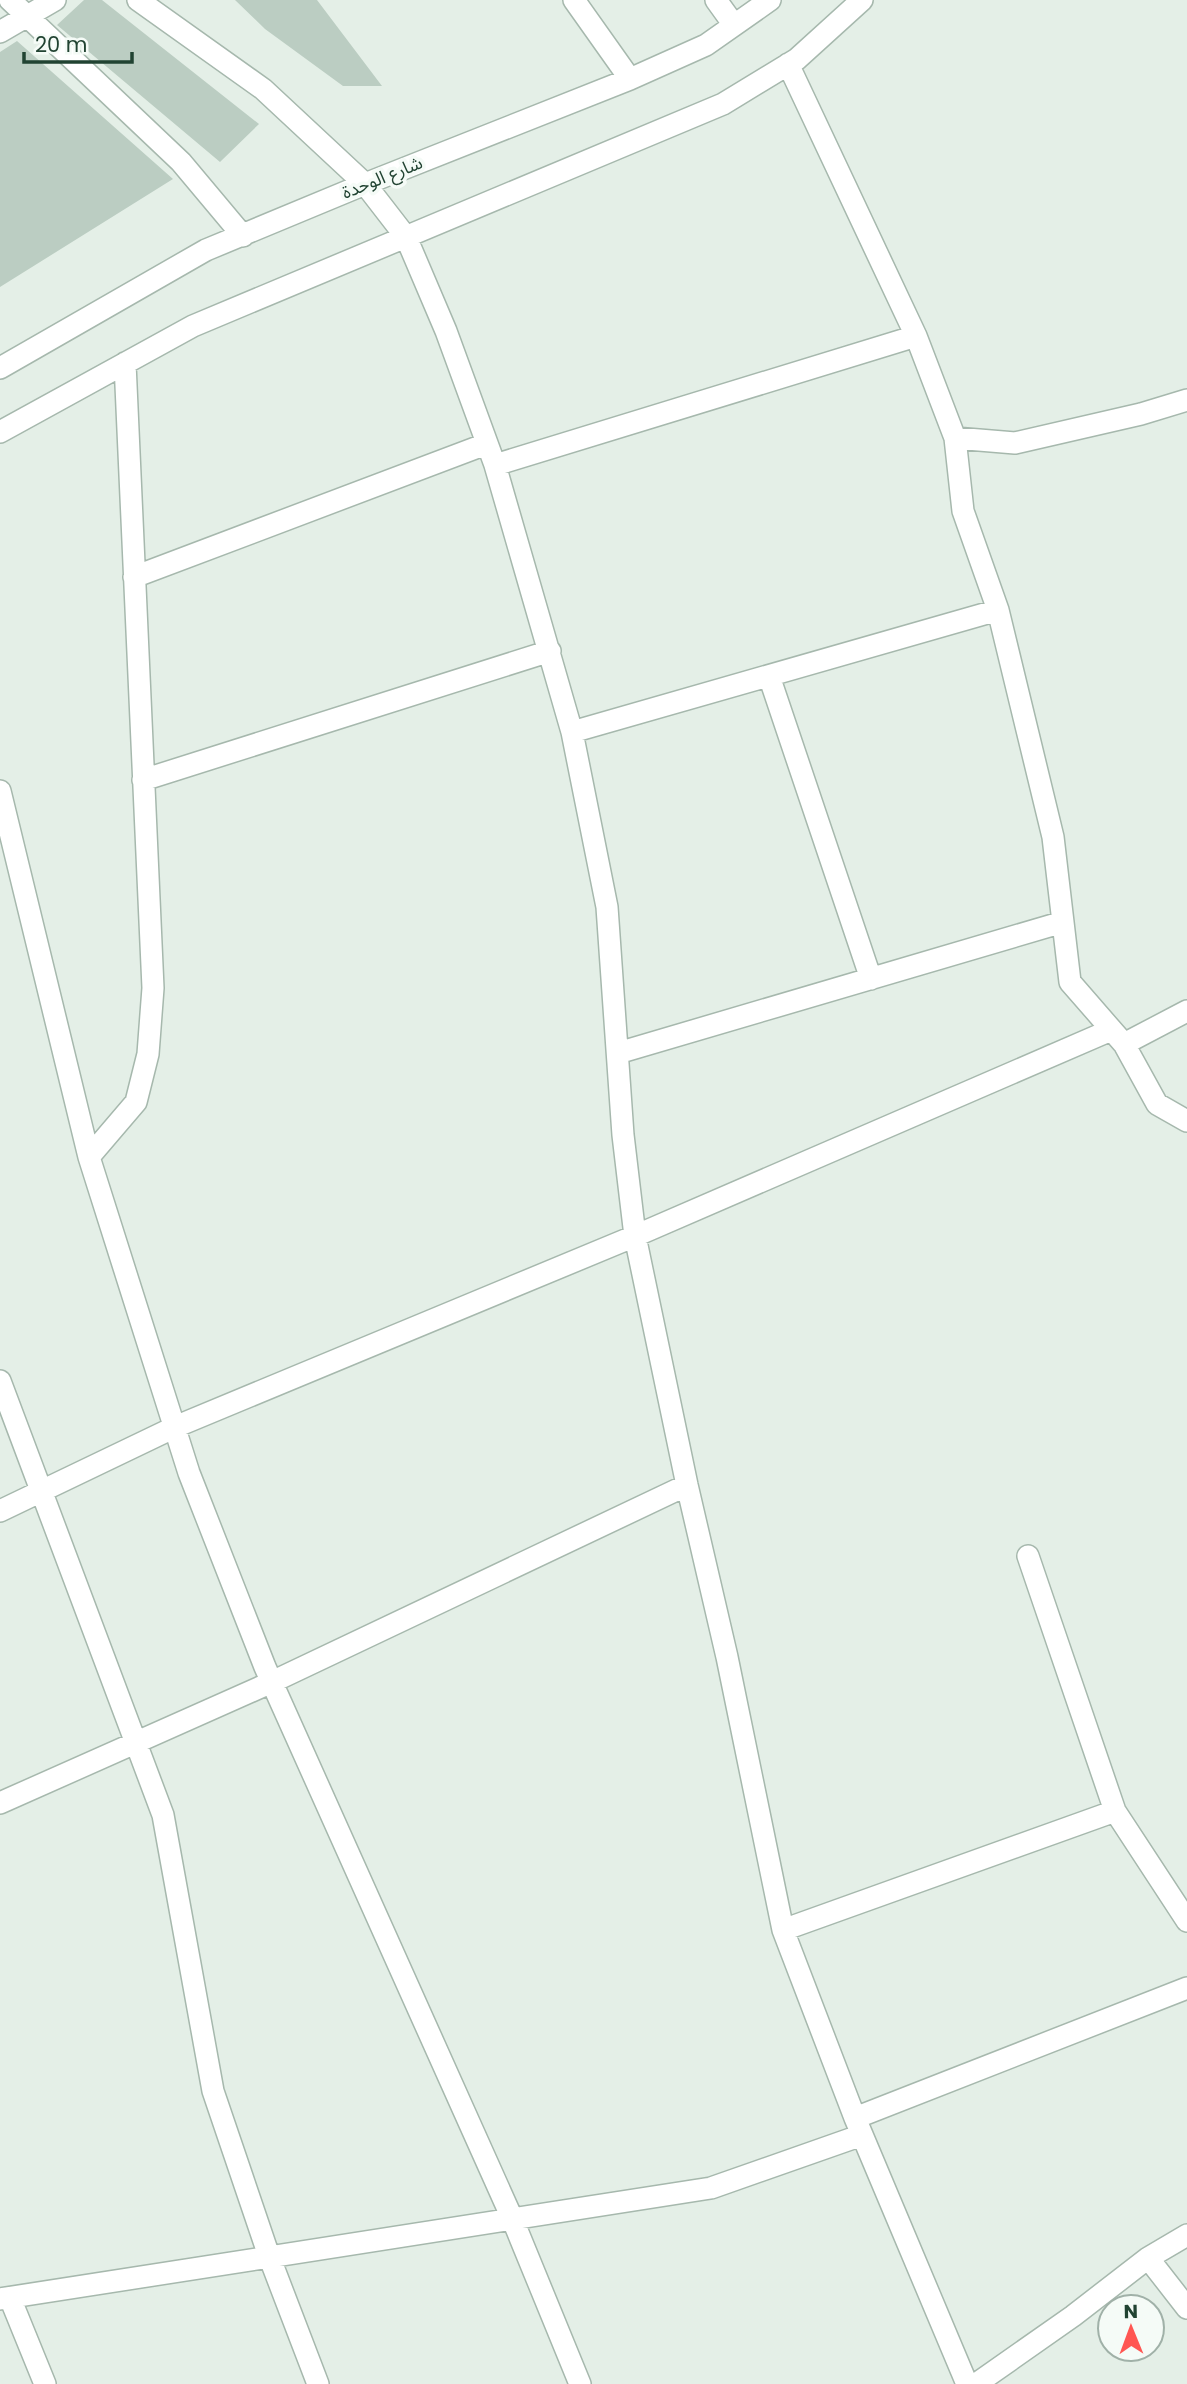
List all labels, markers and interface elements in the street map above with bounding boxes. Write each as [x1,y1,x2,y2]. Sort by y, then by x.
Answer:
scale bar [24,21,133,65]
text: 20 m [35,30,88,59]
street label: شارع الوحدة [338,150,427,206]
north arrow [1096,2293,1166,2363]
text: N [1123,2298,1138,2325]

